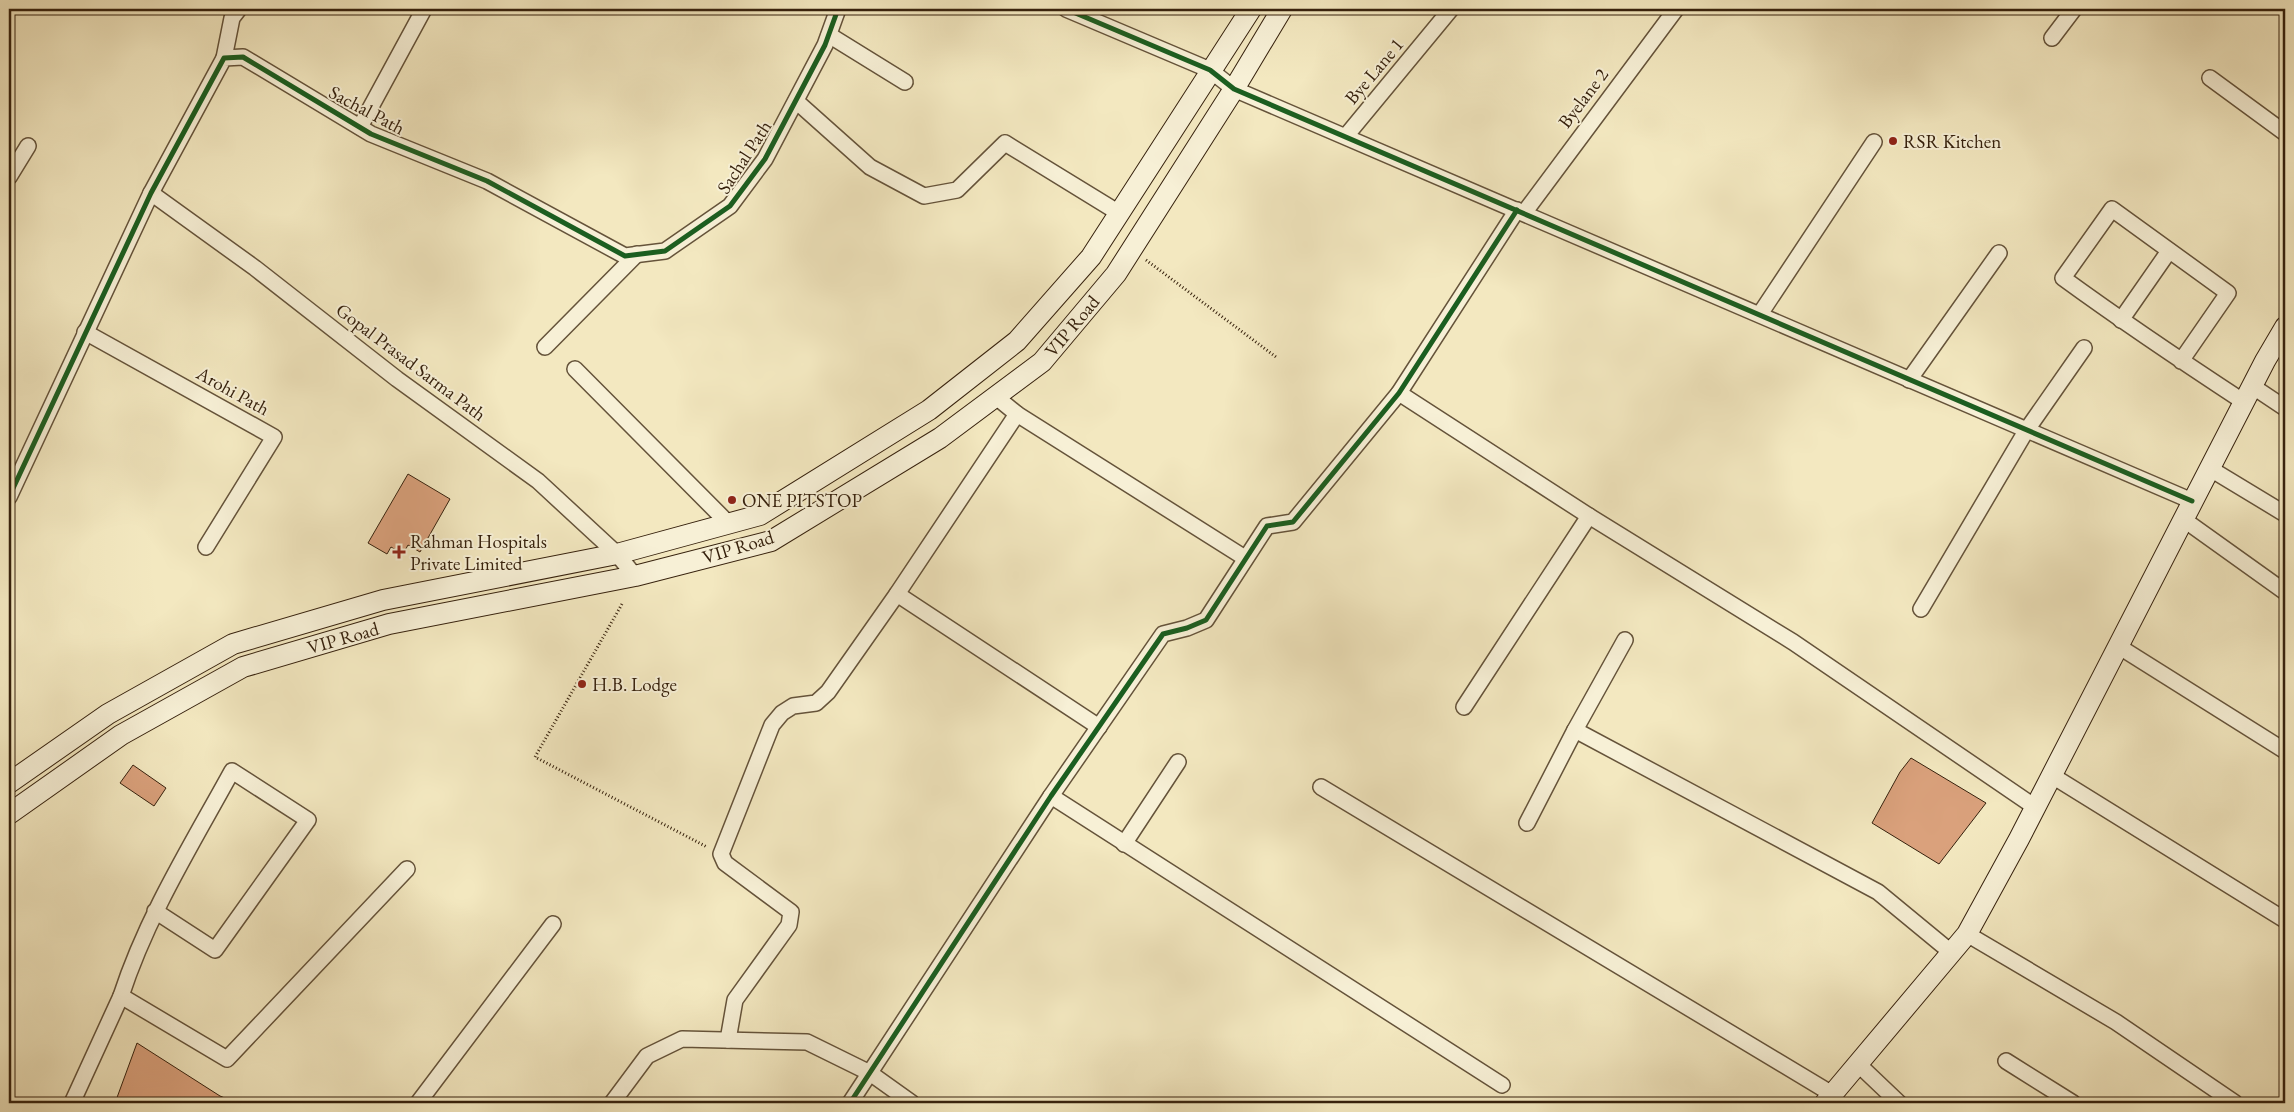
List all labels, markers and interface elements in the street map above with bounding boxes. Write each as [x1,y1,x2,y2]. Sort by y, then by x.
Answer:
street label: Bye Lane 1 [1339,33,1409,109]
street label: Byelane 2 [1552,63,1614,133]
street label: Sachal Path [325,80,410,141]
street label: Sachal Path [711,115,777,199]
place label: RSR Kitchen [1903,129,2001,154]
marker: RSR Kitchen [1887,135,1899,147]
street label: VIP Road [1039,290,1105,362]
street label: Gopal Prasad Sarma Path [331,297,491,427]
street label: Arohi Path [191,360,274,421]
place label: ONE PITSTOP [742,488,862,513]
marker: ONE PITSTOP [726,494,738,506]
street label: VIP Road [699,524,777,570]
place label: Rahman Hospitals Private Limited [410,529,547,576]
marker: Rahman Hospitals Private Limited [392,545,406,559]
street label: VIP Road [304,616,382,660]
place label: H.B. Lodge [592,672,677,697]
marker: H.B. Lodge [576,678,588,690]

